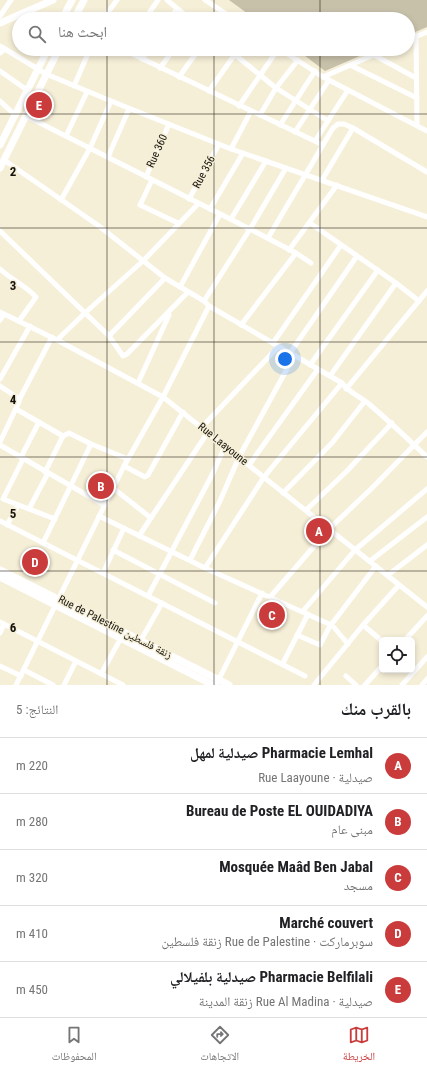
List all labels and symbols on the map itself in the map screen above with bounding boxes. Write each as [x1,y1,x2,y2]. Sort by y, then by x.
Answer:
pin: E [26,90,52,120]
street label: Rue 360 [144,132,170,170]
street label: Rue 356 [190,153,218,191]
text: 2 [10,164,17,179]
text: 3 [10,278,16,293]
your location [275,349,295,369]
text: 4 [10,392,17,407]
street label: Rue Laayoune [195,420,251,468]
pin: B [88,471,114,501]
text: 5 [10,506,17,521]
pin: A [306,516,332,546]
pin: D [22,547,48,577]
street label: Rue de Palestine زنقة فلسطين [56,593,174,661]
pin: C [259,600,285,630]
text: 6 [10,620,17,635]

